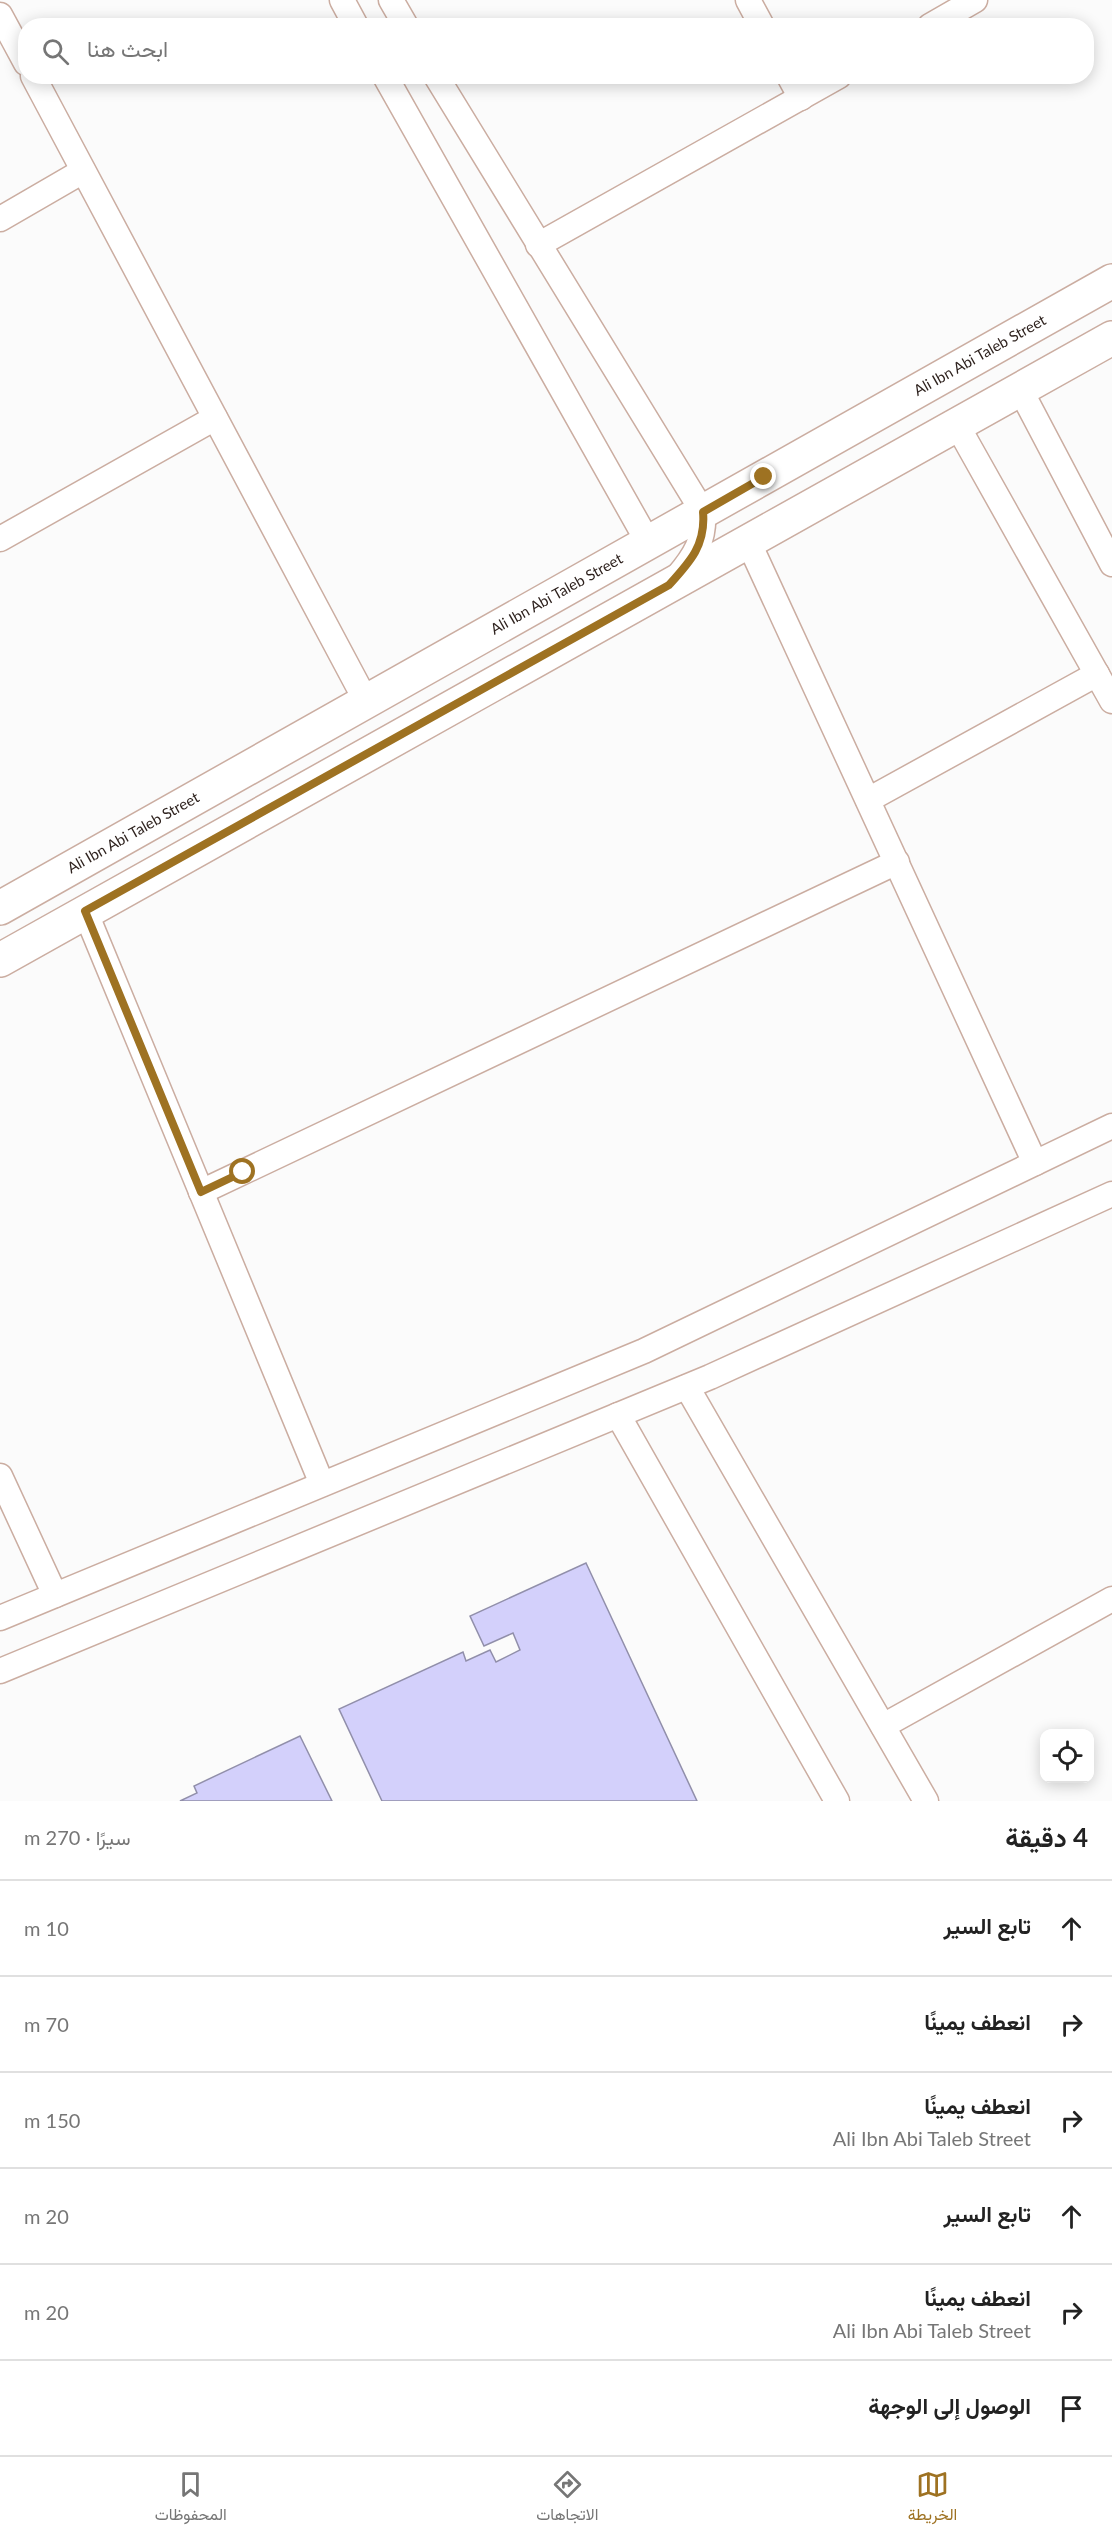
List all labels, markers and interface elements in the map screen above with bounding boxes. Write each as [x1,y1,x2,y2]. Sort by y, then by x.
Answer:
search box [18,18,1094,84]
icon: search [39,35,72,68]
text: ابحث هنا [87,35,168,62]
street label: Ali Ibn Abi Taleb Street [910,310,1049,399]
route end [750,463,776,489]
street label: Ali Ibn Abi Taleb Street [487,549,626,638]
street label: Ali Ibn Abi Taleb Street [64,787,203,876]
route start [229,1158,255,1184]
map controls [1040,1729,1094,1783]
button: locate [1040,1729,1094,1783]
text: 4 دقيقة [1005,1821,1088,1853]
text: سيرًا · 270 m [24,1825,131,1849]
text: تابع السير [944,1912,1031,1939]
icon: ahead [1055,1912,1088,1945]
text: 10 m [24,1916,69,1940]
text: انعطف يمينًا [924,2008,1031,2035]
icon: right [1055,2008,1088,2041]
text: 70 m [24,2012,69,2036]
text: انعطف يمينًا [924,2092,1031,2119]
icon: right [1055,2104,1088,2137]
text: 150 m [24,2108,80,2132]
text: Ali Ibn Abi Taleb Street [833,2126,1031,2150]
text: تابع السير [944,2200,1031,2227]
icon: ahead [1055,2200,1088,2233]
text: 20 m [24,2204,69,2228]
text: انعطف يمينًا [924,2284,1031,2311]
icon: right [1055,2296,1088,2329]
text: 20 m [24,2300,69,2324]
text: Ali Ibn Abi Taleb Street [833,2318,1031,2342]
text: الوصول إلى الوجهة [868,2392,1031,2419]
icon: arrive [1055,2392,1088,2425]
tab: المحفوظات [155,2468,227,2529]
tab: الاتجاهات [536,2468,598,2529]
tab: الخريطة [908,2468,957,2529]

